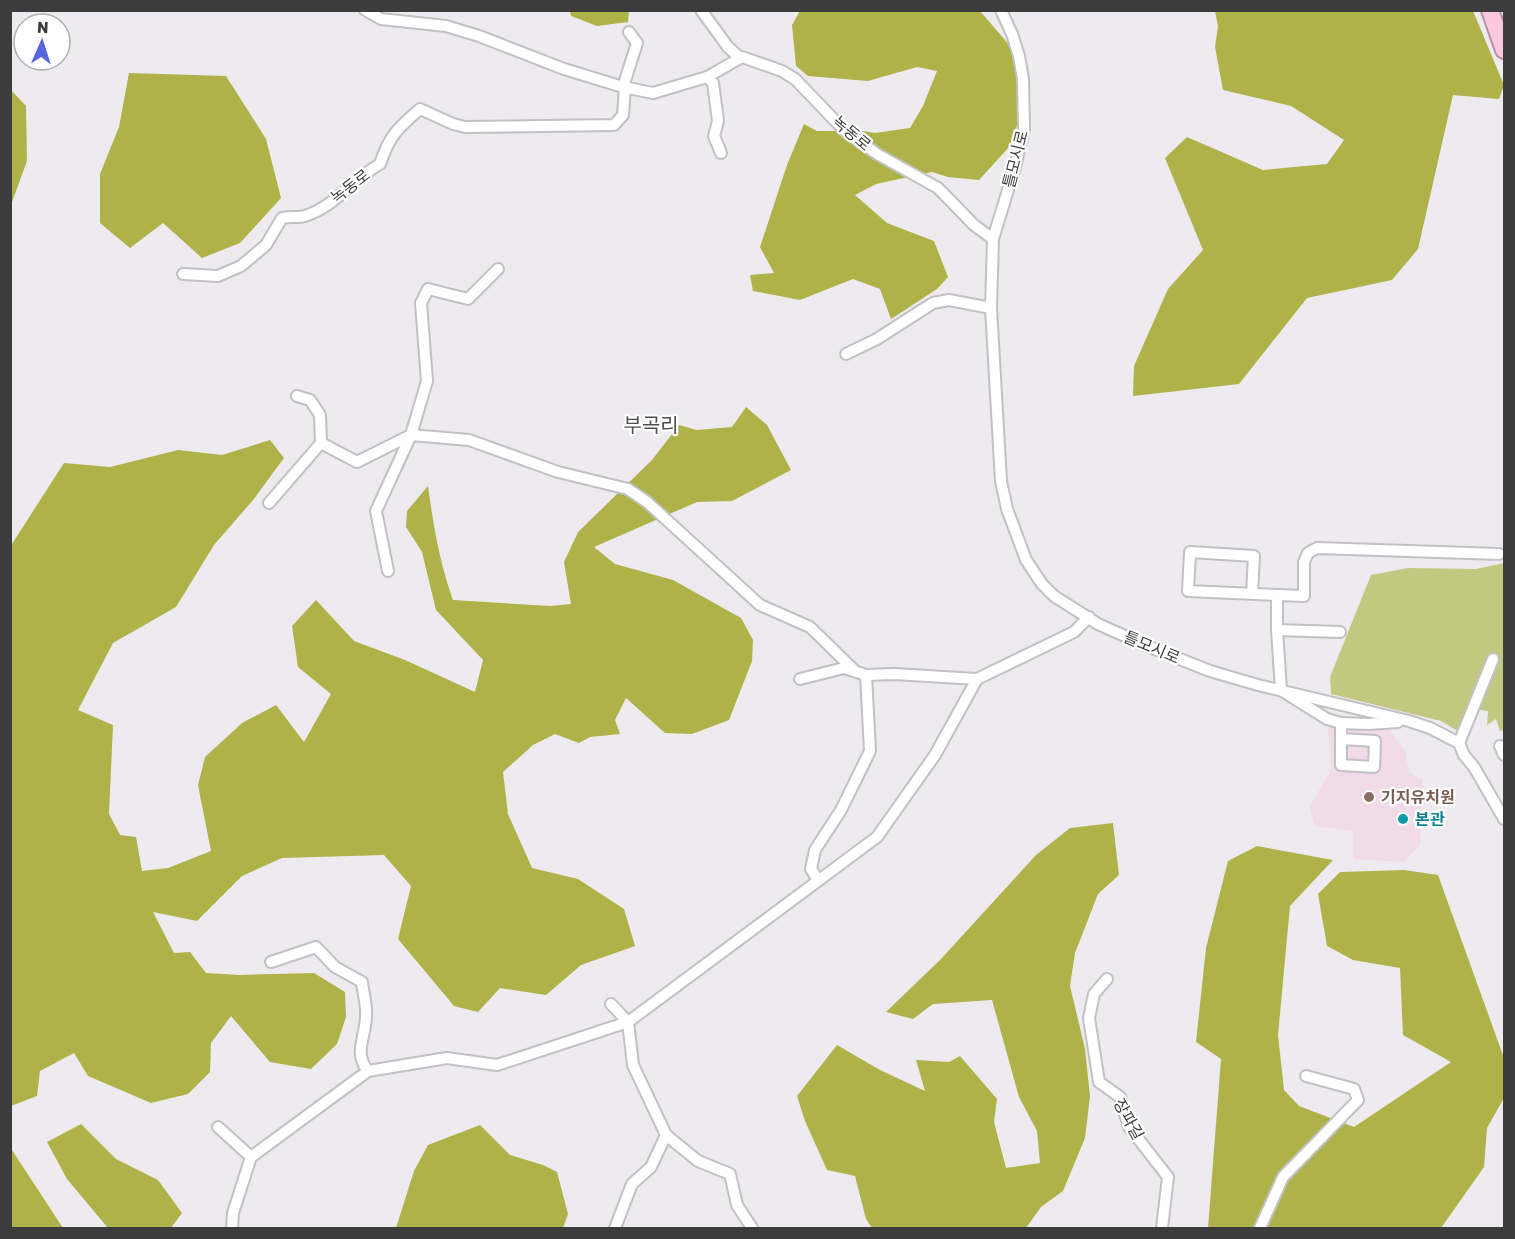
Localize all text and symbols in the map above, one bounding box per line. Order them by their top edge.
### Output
north arrow [12,12,72,72]
text: N [37,18,49,37]
street label: 녹동로 [829,112,875,155]
street label: 틀모시로 [999,128,1032,190]
street label: 녹동로 [327,165,374,207]
district label: 부곡리 [623,413,679,437]
street label: 틀모시로 [1121,627,1183,668]
place label: 기지유치원 [1381,788,1455,807]
marker: 기지유치원 [1362,790,1376,804]
place label: 본관 [1415,810,1445,829]
marker: 본관 [1396,812,1410,826]
street label: 장파길 [1110,1095,1148,1143]

